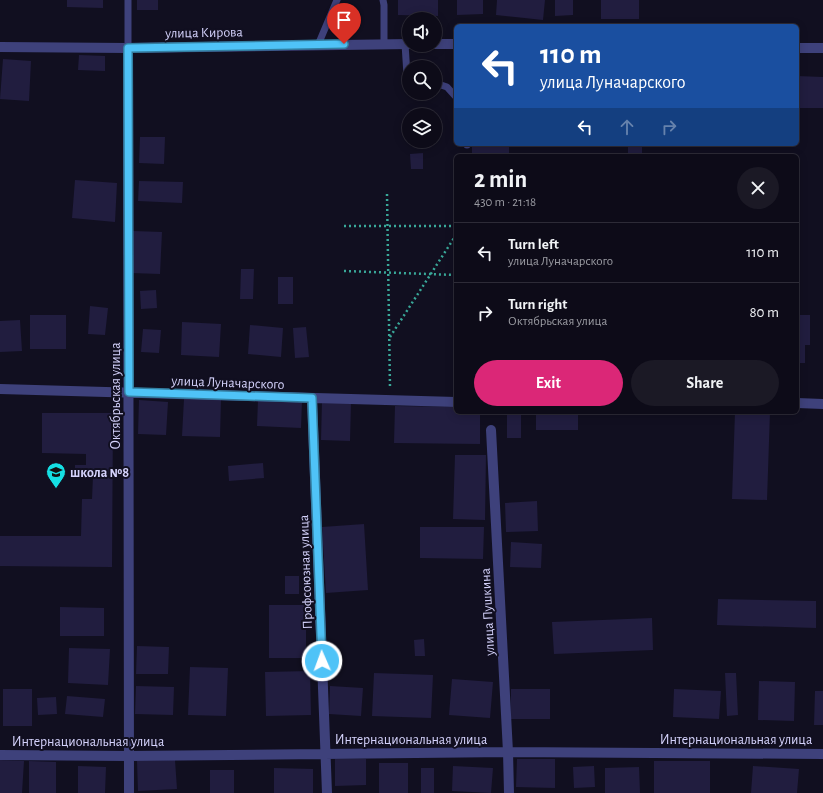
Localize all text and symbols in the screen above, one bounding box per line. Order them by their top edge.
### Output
pin [327,3,361,44]
icon: arrive [333,9,355,31]
map controls [402,12,442,148]
button: sound [402,12,442,52]
street label: улица Кирова [164,25,244,41]
icon: left [474,40,526,92]
text: 110 m [540,41,602,69]
button: search [402,60,442,100]
text: улица Луначарского [540,74,685,92]
button: layers [402,108,442,148]
icon: left [574,116,596,138]
icon: ahead [616,116,638,138]
icon: right [658,116,680,138]
button: close [737,167,779,209]
text: 2 min [474,168,527,192]
text: 430 m · 21:18 [474,196,536,209]
text: Turn left [508,237,559,252]
icon: left [474,242,496,264]
text: 110 m [746,245,779,260]
text: улица Луначарского [508,255,613,268]
text: Turn right [508,297,567,312]
icon: right [474,302,496,324]
text: 80 m [749,305,779,320]
text: Октябрьская улица [508,315,607,328]
street label: Октябрьская улица [109,342,123,450]
button: Exit [474,360,623,406]
button: Share [631,360,779,406]
street label: улица Луначарского [170,374,285,392]
school or university icon: школа №8 [45,461,67,489]
place label: школа №8 [70,466,129,480]
street label: Профсоюзная улица [297,514,315,630]
street label: улица Пушкина [479,567,497,657]
position arrow [301,640,343,682]
street label: Интернациональная улица [335,733,488,747]
street label: Интернациональная улица [660,733,813,747]
street label: Интернациональная улица [12,735,165,749]

